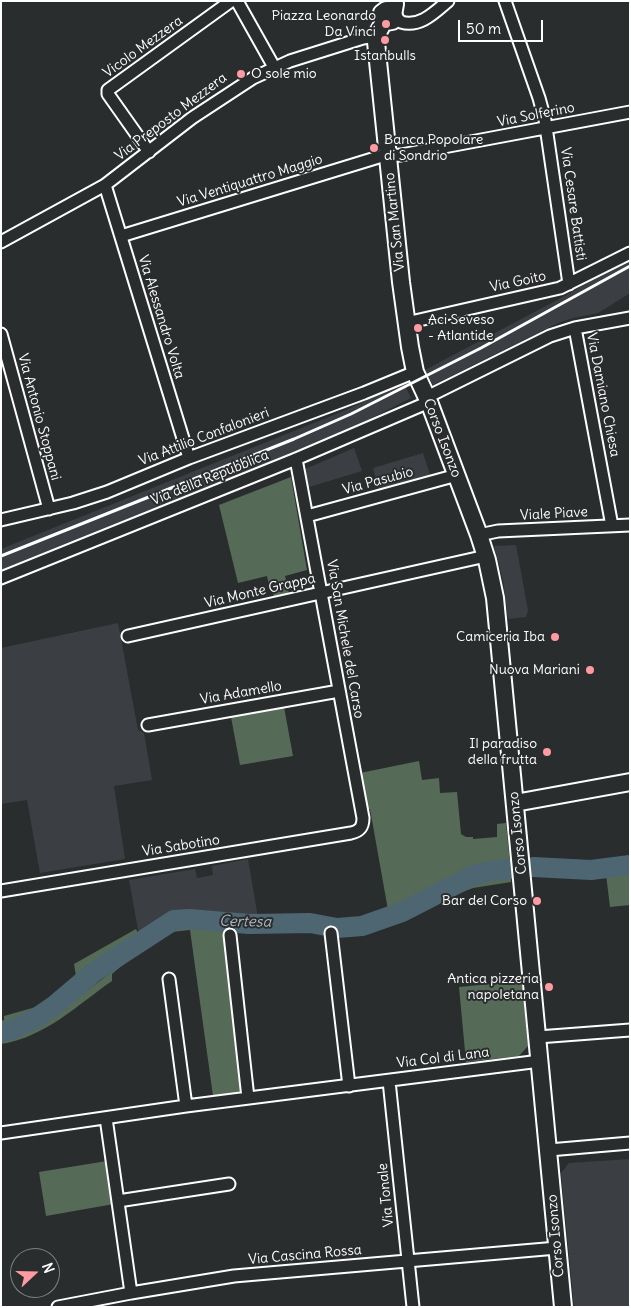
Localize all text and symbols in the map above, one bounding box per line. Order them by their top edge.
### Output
place label: Piazza Leonardo Da Vinci [271,8,376,40]
scale bar [461,10,546,42]
street label: Vicolo Mezzera [100,13,186,81]
marker: Piazza Leonardo Da Vinci [380,18,392,30]
text: 50 m [466,19,501,38]
marker: Istanbulls [379,34,391,46]
place label: Istanbulls [354,48,416,64]
place label: O sole mio [251,66,317,82]
marker: O sole mio [235,68,247,80]
street label: Via Preposto Mezzera [112,69,230,165]
street label: Via Solferino [496,99,576,131]
place label: Banca Popolare di Sondrio [384,132,483,164]
marker: Banca Popolare di Sondrio [368,142,380,154]
street label: Via Cesare Battisti [557,146,589,262]
street label: Via Ventiquattro Maggio [175,151,325,211]
street label: Via San Martino [381,172,409,272]
street label: Via Alessandro Volta [134,253,188,381]
street label: Via Goito [488,268,548,296]
place label: Aci Seveso - Atlantide [428,312,494,344]
marker: Aci Seveso - Atlantide [412,322,424,334]
street label: Via Damiano Chiesa [583,331,623,459]
street label: Via Antonio Stoppani [14,352,64,482]
street label: Corso Isonzo [419,396,465,480]
street label: Via Attilio Confalonieri [137,404,271,470]
street label: Via della Repubblica [149,447,271,509]
street label: Via Pasubio [341,463,415,499]
street label: Viale Piave [520,504,588,524]
street label: Via San Michele del Carso [323,558,367,720]
street label: Via Monte Grappa [203,570,317,612]
place label: Camiceria Iba [456,629,545,645]
marker: Camiceria Iba [549,631,561,643]
place label: Nuova Mariani [489,662,580,678]
marker: Nuova Mariani [584,664,596,676]
street label: Via Adamello [199,678,283,708]
place label: Il paradiso della frutta [468,736,537,769]
marker: Il paradiso della frutta [541,746,553,758]
street label: Corso Isonzo [505,791,531,875]
street label: Via Sabotino [141,832,221,860]
place label: Bar del Corso [442,893,527,909]
marker: Bar del Corso [531,895,543,907]
water label: Certesa [219,913,271,931]
place label: Antica pizzeria napoletana [447,971,539,1004]
marker: Antica pizzeria napoletana [543,981,555,993]
street label: Via Col di Lana [396,1044,490,1072]
street label: Via Tonale [374,1162,398,1228]
street label: Corso Isonzo [544,1194,568,1278]
street label: Via Cascina Rossa [248,1242,362,1268]
north arrow [10,1248,60,1298]
text: N [38,1260,58,1276]

